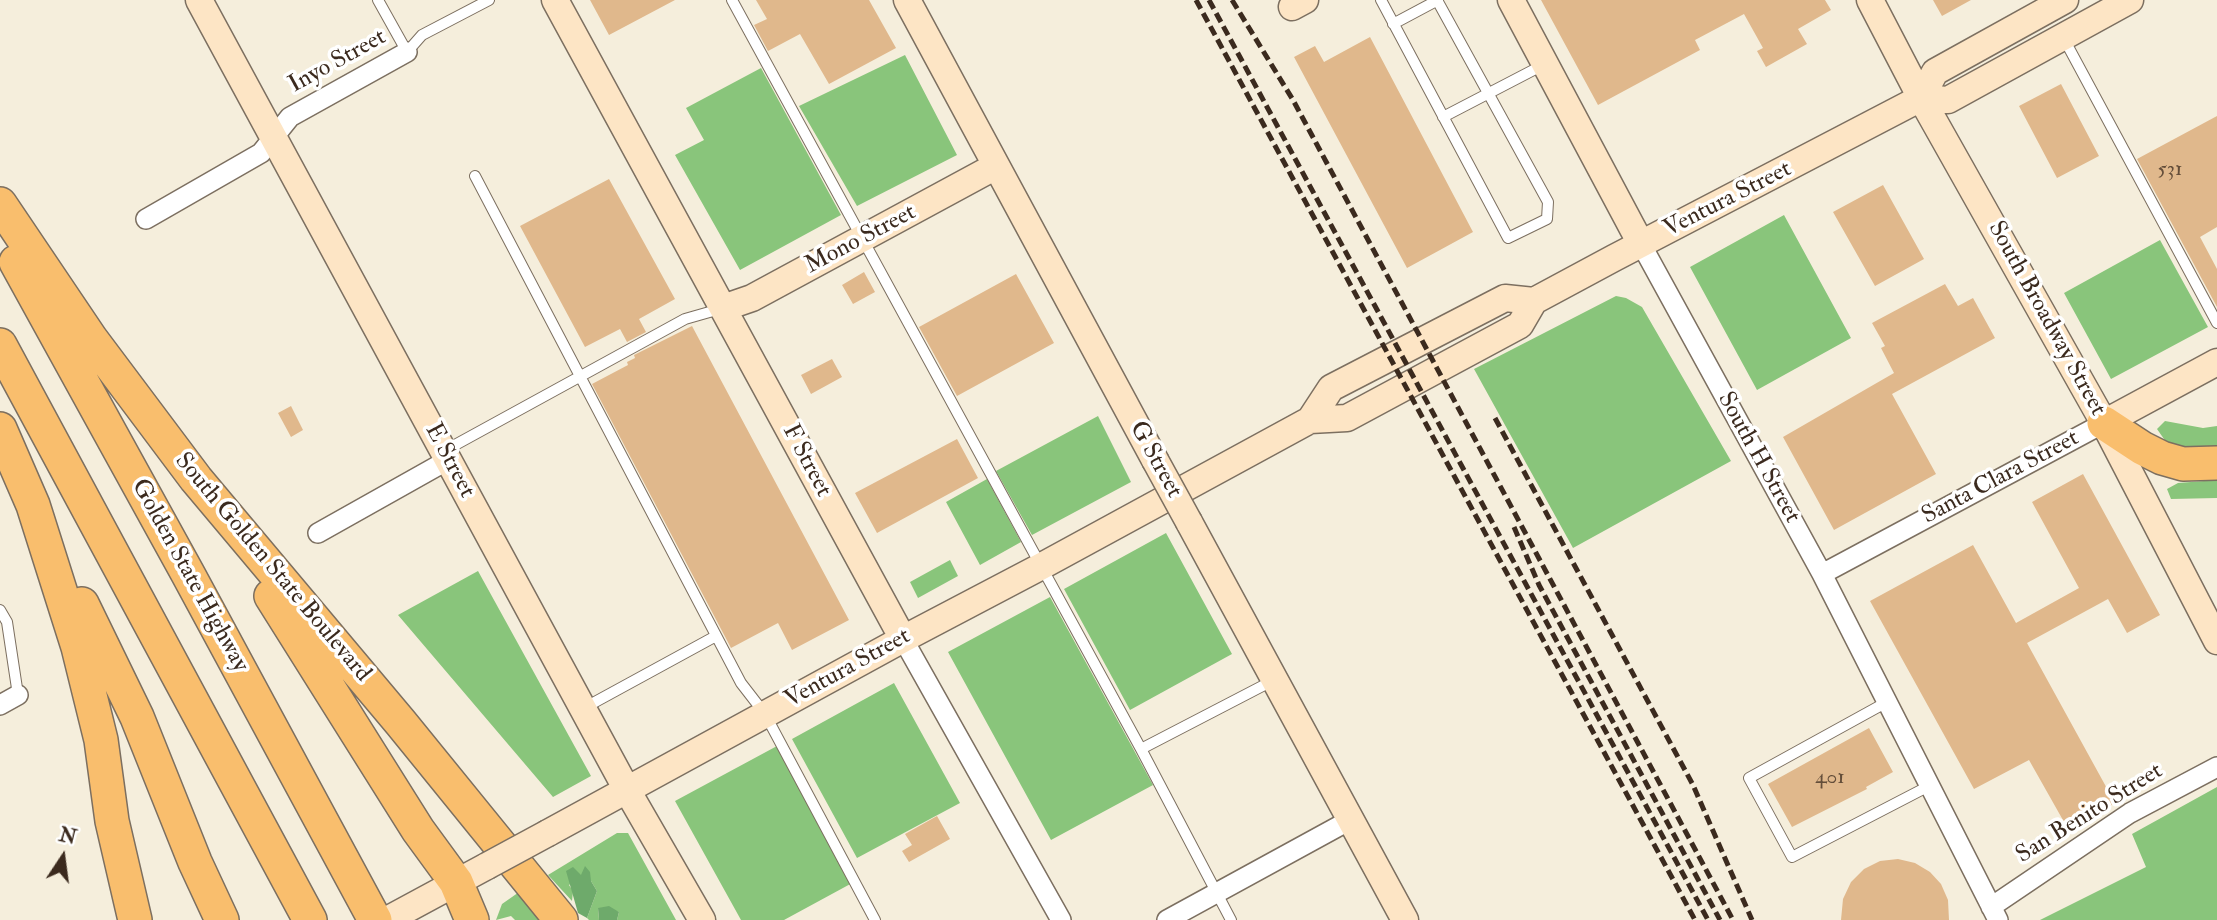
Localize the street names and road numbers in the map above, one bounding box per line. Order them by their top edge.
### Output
street label: Inyo Street [284,24,392,100]
street label: Ventura Street [1659,156,1797,244]
street label: Mono Street [801,199,921,281]
street label: South Broadway Street [1981,217,2111,421]
street label: South H Street [1710,388,1806,528]
street label: G Street [1122,417,1188,503]
street label: E Street [417,419,481,503]
street label: F Street [775,420,837,502]
street label: Santa Clara Street [1918,425,2084,531]
street label: South Golden State Boulevard [168,448,376,688]
street label: Golden State Highway [124,475,254,677]
street label: Ventura Street [780,623,916,715]
street label: San Benito Street [2011,757,2169,871]

